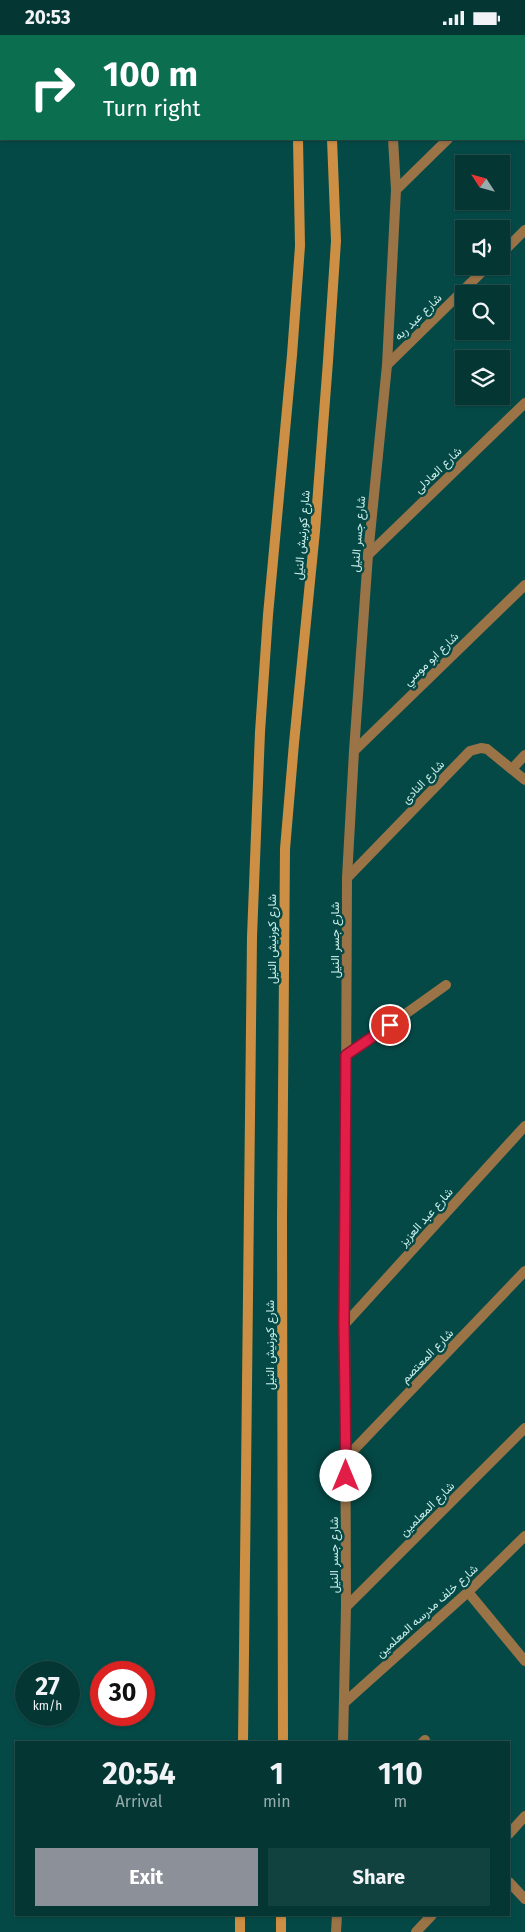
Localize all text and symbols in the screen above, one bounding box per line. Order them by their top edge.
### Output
text: 20:53 [25,6,71,29]
text: 100 m [103,53,198,95]
icon: right [20,55,85,120]
text: Turn right [103,95,200,122]
north arrow [455,155,510,210]
map controls [455,155,510,405]
button: sound [455,220,510,275]
button: search [455,285,510,340]
street label: شارع عبد ربه [391,291,446,345]
button: layers [455,350,510,405]
street label: شارع العادلى [411,444,466,498]
street label: شارع كورنيش النيل [291,489,315,581]
street label: شارع جسر النيل [348,495,370,573]
street label: شارع ابو موسي [401,629,464,691]
street label: شارع النادى [399,757,449,808]
street label: شارع كورنيش النيل [265,894,281,984]
street label: شارع جسر النيل [328,902,344,978]
pin [369,1004,411,1046]
icon: arrive [376,1011,404,1039]
street label: شارع عبد العزيز [395,1185,457,1251]
street label: شارع كورنيش النيل [263,1300,279,1390]
street label: شارع المعتصم [398,1326,458,1387]
position arrow [319,1449,371,1501]
street label: شارع المعلمين [397,1479,459,1541]
street label: شارع جسر النيل [327,1517,343,1593]
street label: شارع خلف مدرسه المعلمين [373,1561,482,1662]
speed limit sign: 30 [90,1661,155,1726]
text: 27 [35,1672,60,1702]
text: km/h [33,1699,62,1713]
text: 20:54 [102,1756,176,1792]
text: 1 [270,1756,284,1792]
text: 110 [378,1756,423,1792]
text: Arrival [116,1792,162,1811]
text: min [263,1792,291,1811]
text: m [393,1792,407,1811]
button: Exit [35,1848,258,1906]
button: Share [268,1848,490,1906]

